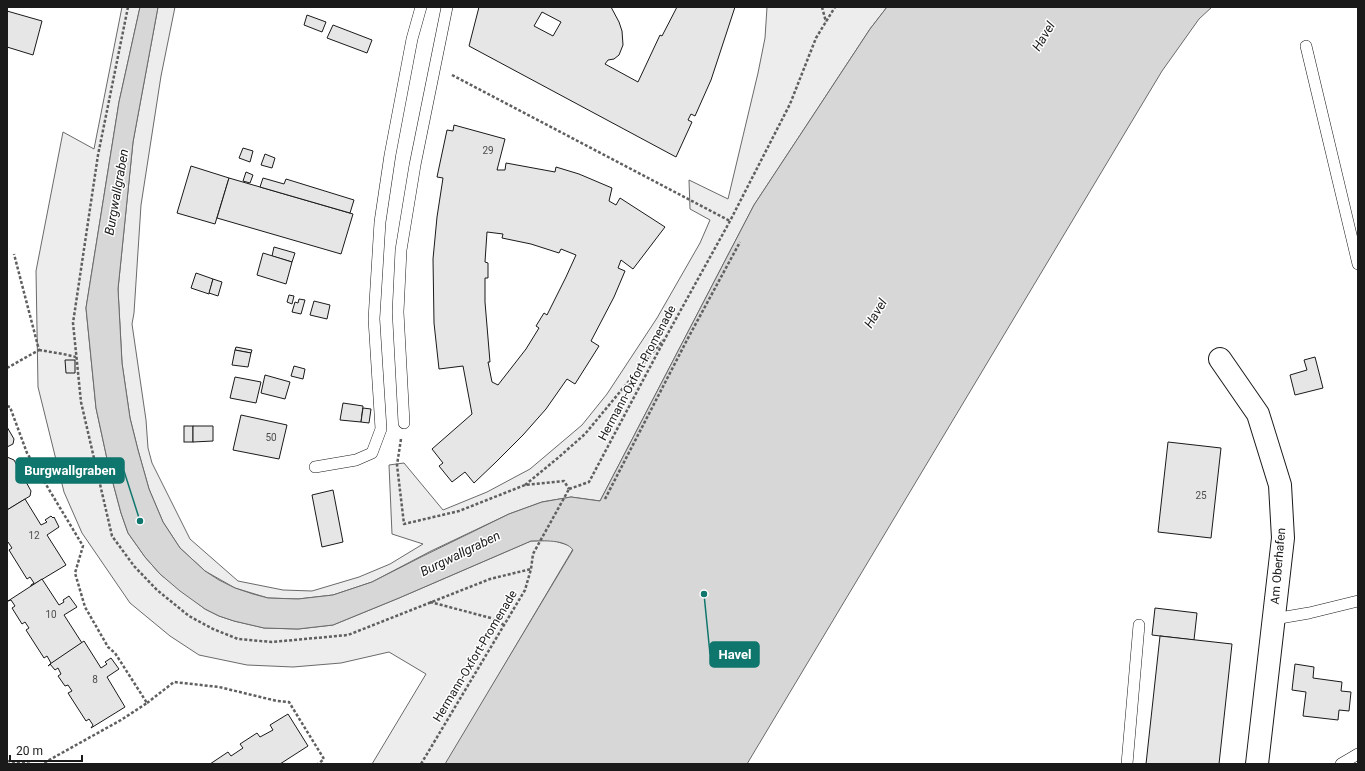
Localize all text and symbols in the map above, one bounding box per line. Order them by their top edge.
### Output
water label: Havel [1029,18,1058,54]
house number: 29 [482,145,494,156]
water label: Burgwallgraben [102,148,131,236]
water label: Havel [861,295,890,331]
street label: Hermann-Oxfort-Promenade [595,303,679,443]
house number: 50 [265,432,277,443]
callout: Burgwallgraben [16,458,124,483]
text: Burgwallgraben [24,463,116,478]
house number: 25 [1195,490,1207,501]
street label: Am Oberhafen [1268,527,1288,605]
water label: Burgwallgraben [418,528,503,579]
house number: 12 [28,530,40,541]
street label: Hermann-Oxfort-Promenade [430,588,520,724]
house number: 10 [45,609,57,620]
callout: Havel [710,642,759,667]
text: Havel [718,647,752,662]
house number: 8 [92,674,98,685]
scale bar [10,737,82,763]
text: 20 m [16,744,43,758]

